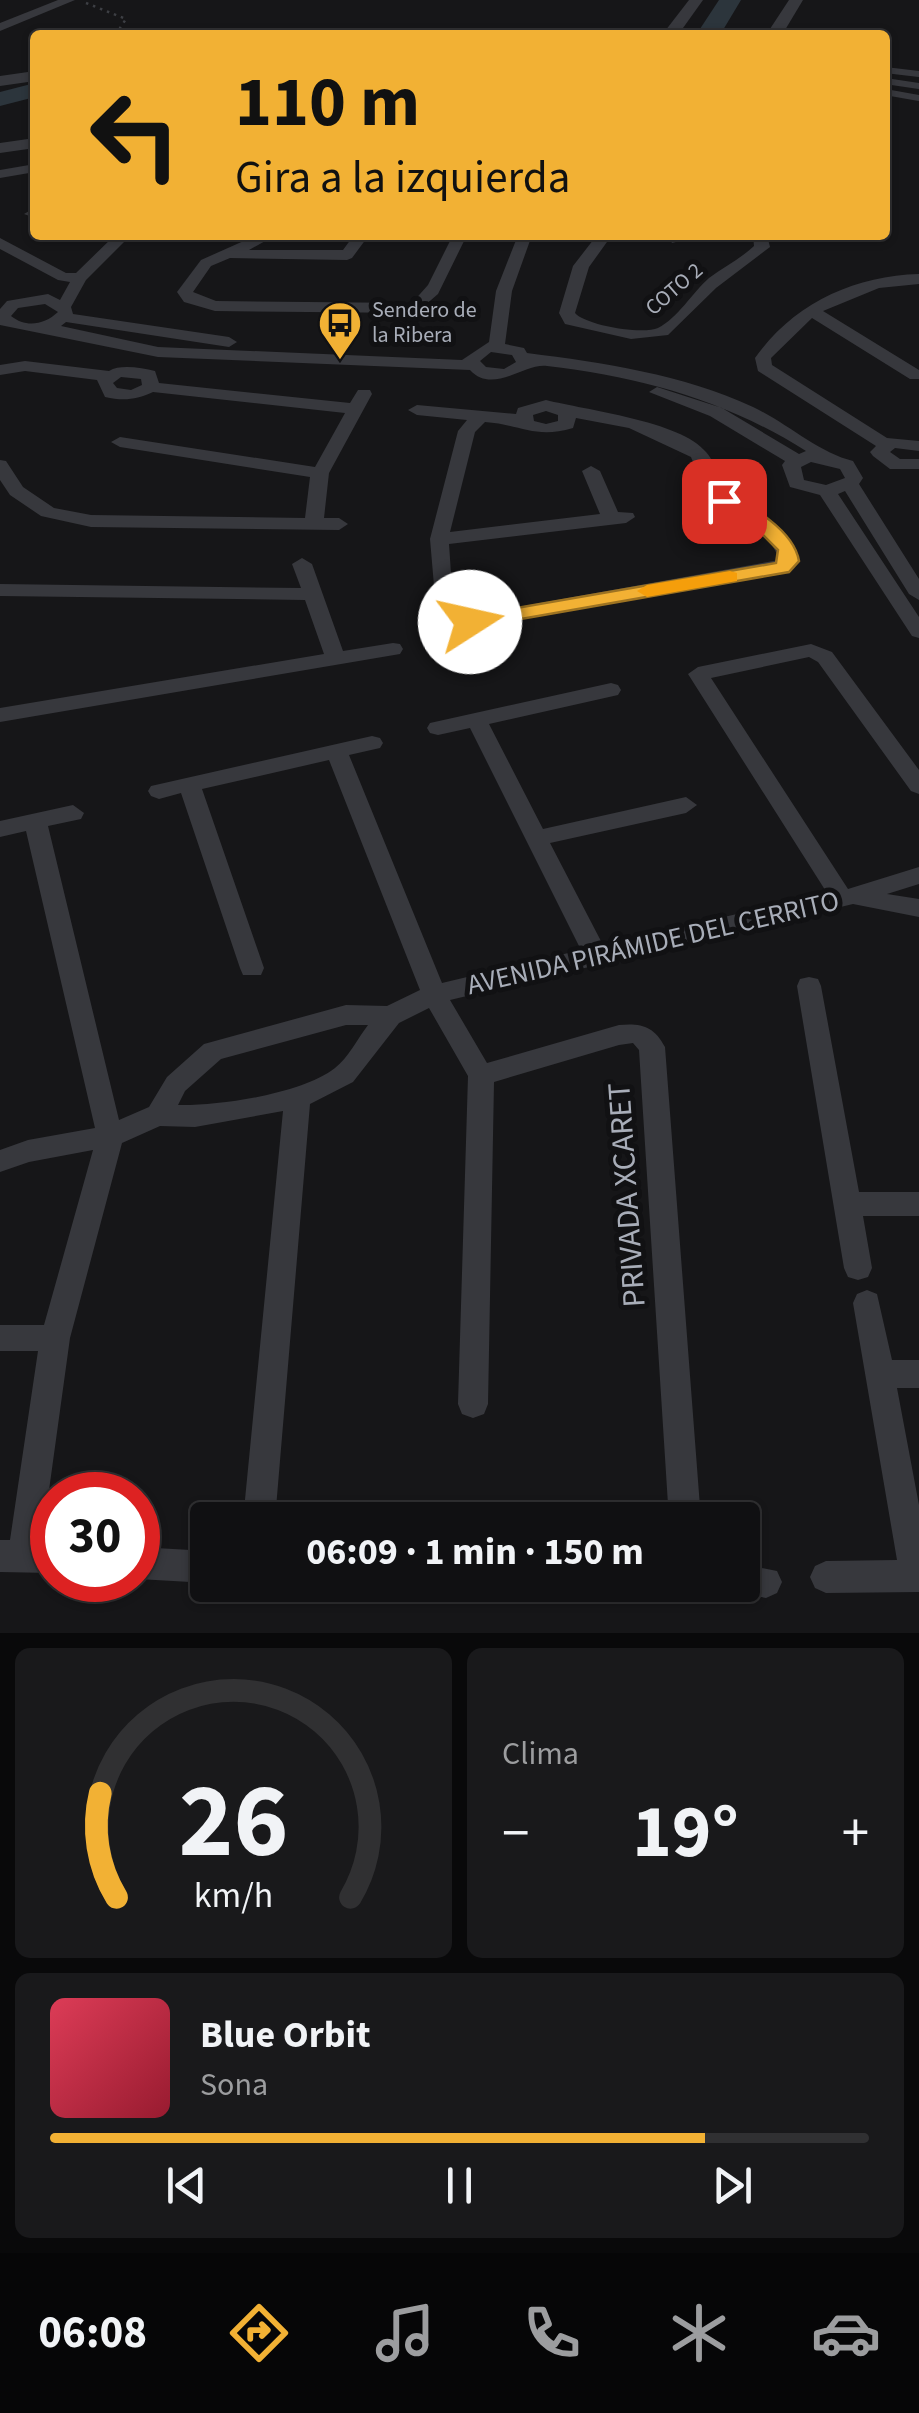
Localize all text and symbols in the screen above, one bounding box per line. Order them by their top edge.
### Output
text: 110 m [235,53,420,153]
icon: left [70,70,200,200]
text: Gira a la izquierda [235,146,570,210]
street label: COTO 2 [638,255,710,323]
place label: Sendero de la Ribera [372,294,477,351]
bus stop icon: Sendero de la Ribera [317,300,363,361]
pin [682,459,767,544]
icon: arrive [697,474,752,529]
position arrow [418,570,522,674]
street label: AVENIDA PIRÁMIDE DEL CERRITO [463,881,843,1005]
street label: PRIVADA XCARET [596,1081,658,1309]
speed limit sign: 30 [30,1472,160,1602]
text: 06:09 · 1 min · 150 m [306,1525,644,1579]
text: Clima [502,1731,579,1777]
text: 26 [179,1749,288,1897]
text: 19° [632,1779,739,1886]
text: − [502,1795,529,1873]
text: + [842,1795,869,1873]
text: km/h [194,1870,273,1921]
text: Blue Orbit [200,2008,371,2062]
text: Sona [200,2062,268,2108]
icon: previous [159,2158,214,2213]
icon: pause [432,2158,487,2213]
icon: next [705,2158,760,2213]
icon: directions [224,2298,294,2368]
icon: music [370,2298,440,2368]
icon: phone [517,2298,587,2368]
icon: climate [664,2298,734,2368]
icon: car [811,2298,881,2368]
text: 06:08 [38,2301,147,2365]

